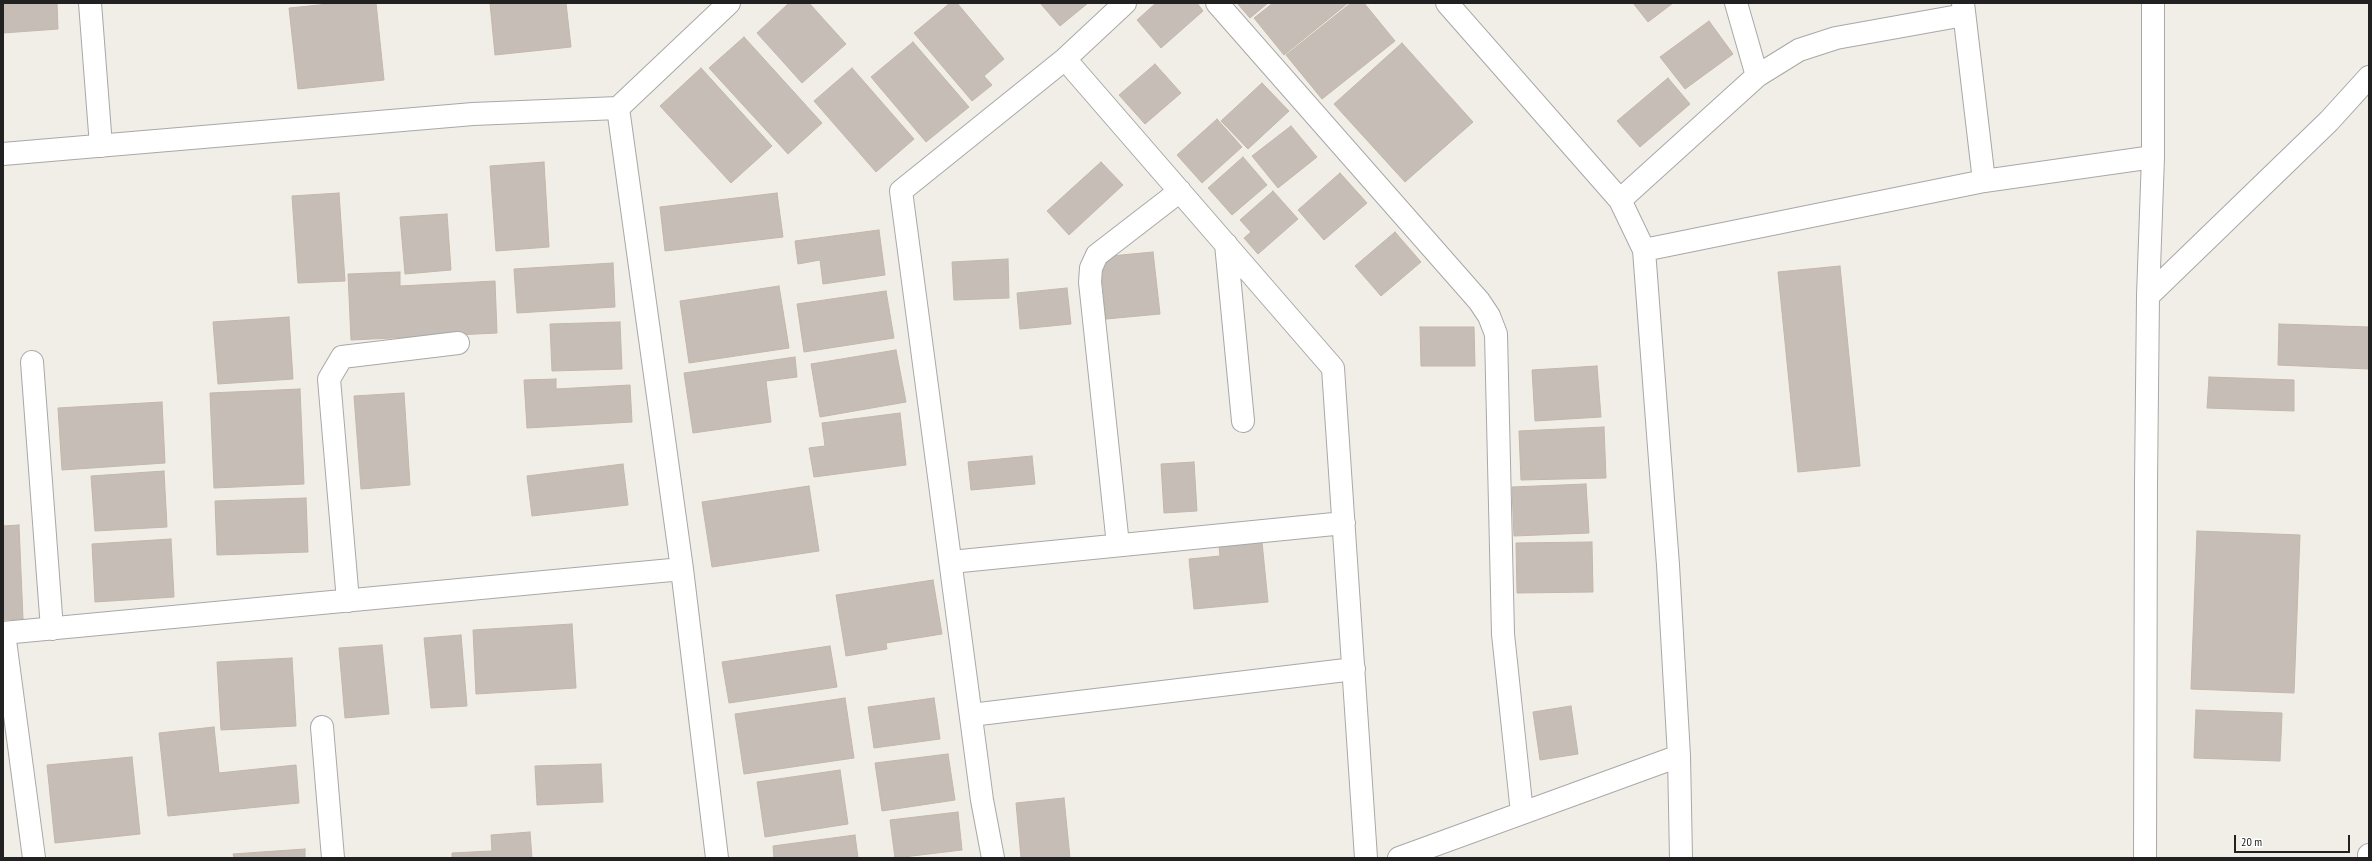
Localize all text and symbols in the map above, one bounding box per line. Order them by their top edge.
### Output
scale bar [2236,827,2352,853]
text: 20 m [2241,834,2262,849]

